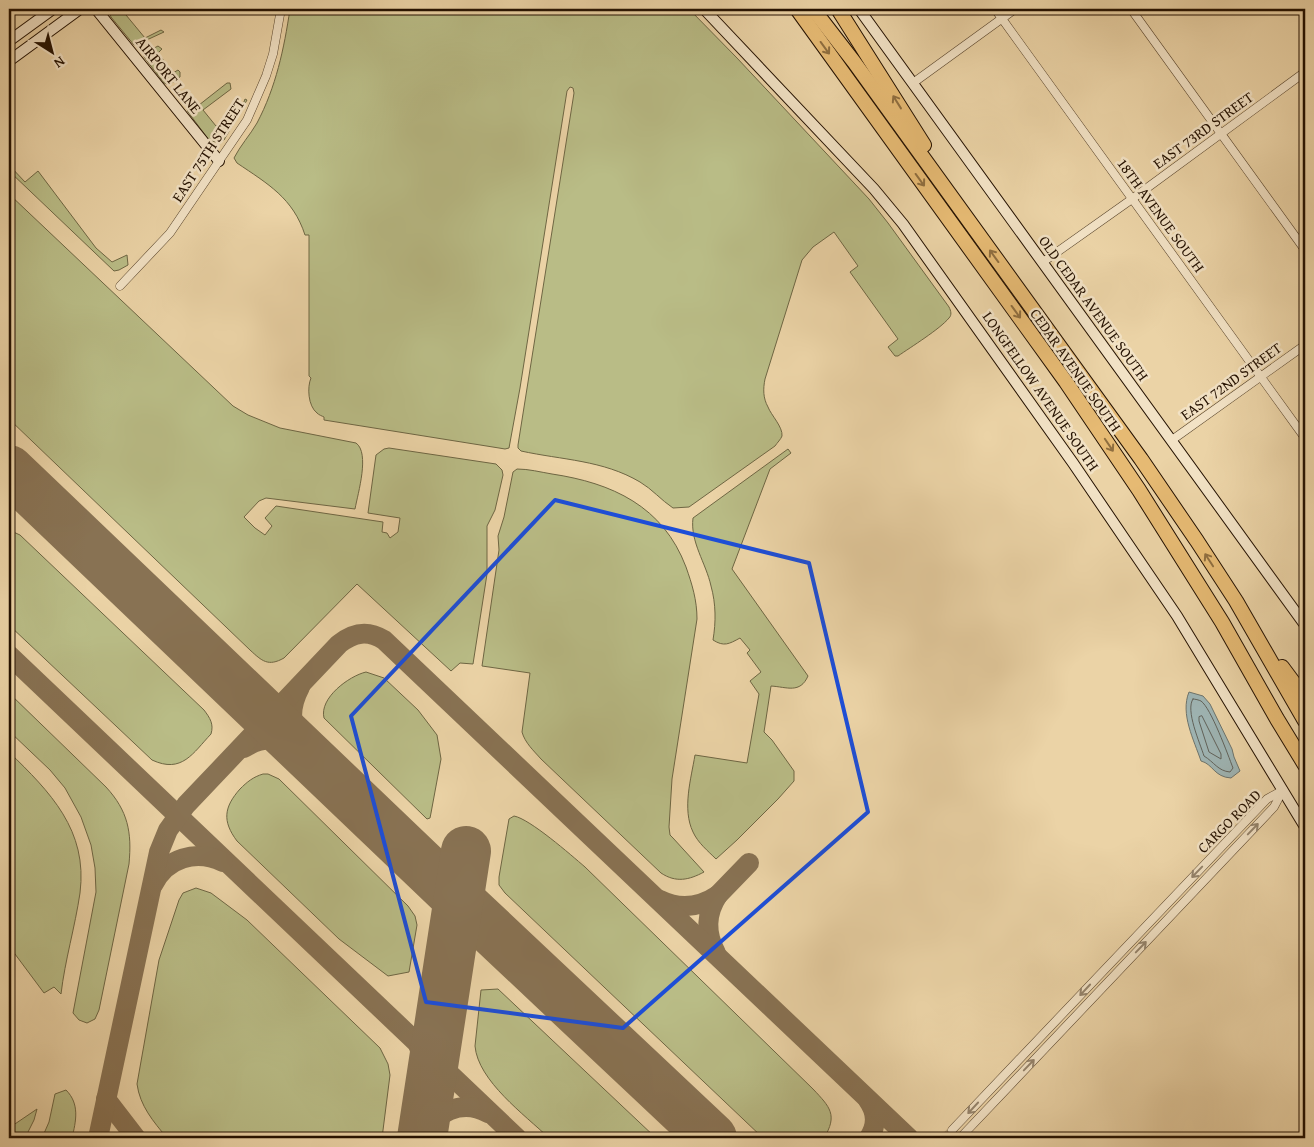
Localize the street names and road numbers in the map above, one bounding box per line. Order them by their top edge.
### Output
street label: AIRPORT LANE [131,32,207,118]
street label: EAST 73RD STREET [1149,86,1258,174]
street label: EAST 75TH STREET [167,94,250,206]
street label: 18TH AVENUE SOUTH [1112,154,1210,277]
street label: OLD CEDAR AVENUE SOUTH [1035,232,1153,384]
street label: CEDAR AVENUE SOUTH [1027,305,1125,435]
street label: LONGFELLOW AVENUE SOUTH [978,307,1104,475]
street label: EAST 72ND STREET [1176,337,1286,425]
street label: CARGO ROAD [1193,785,1265,857]

